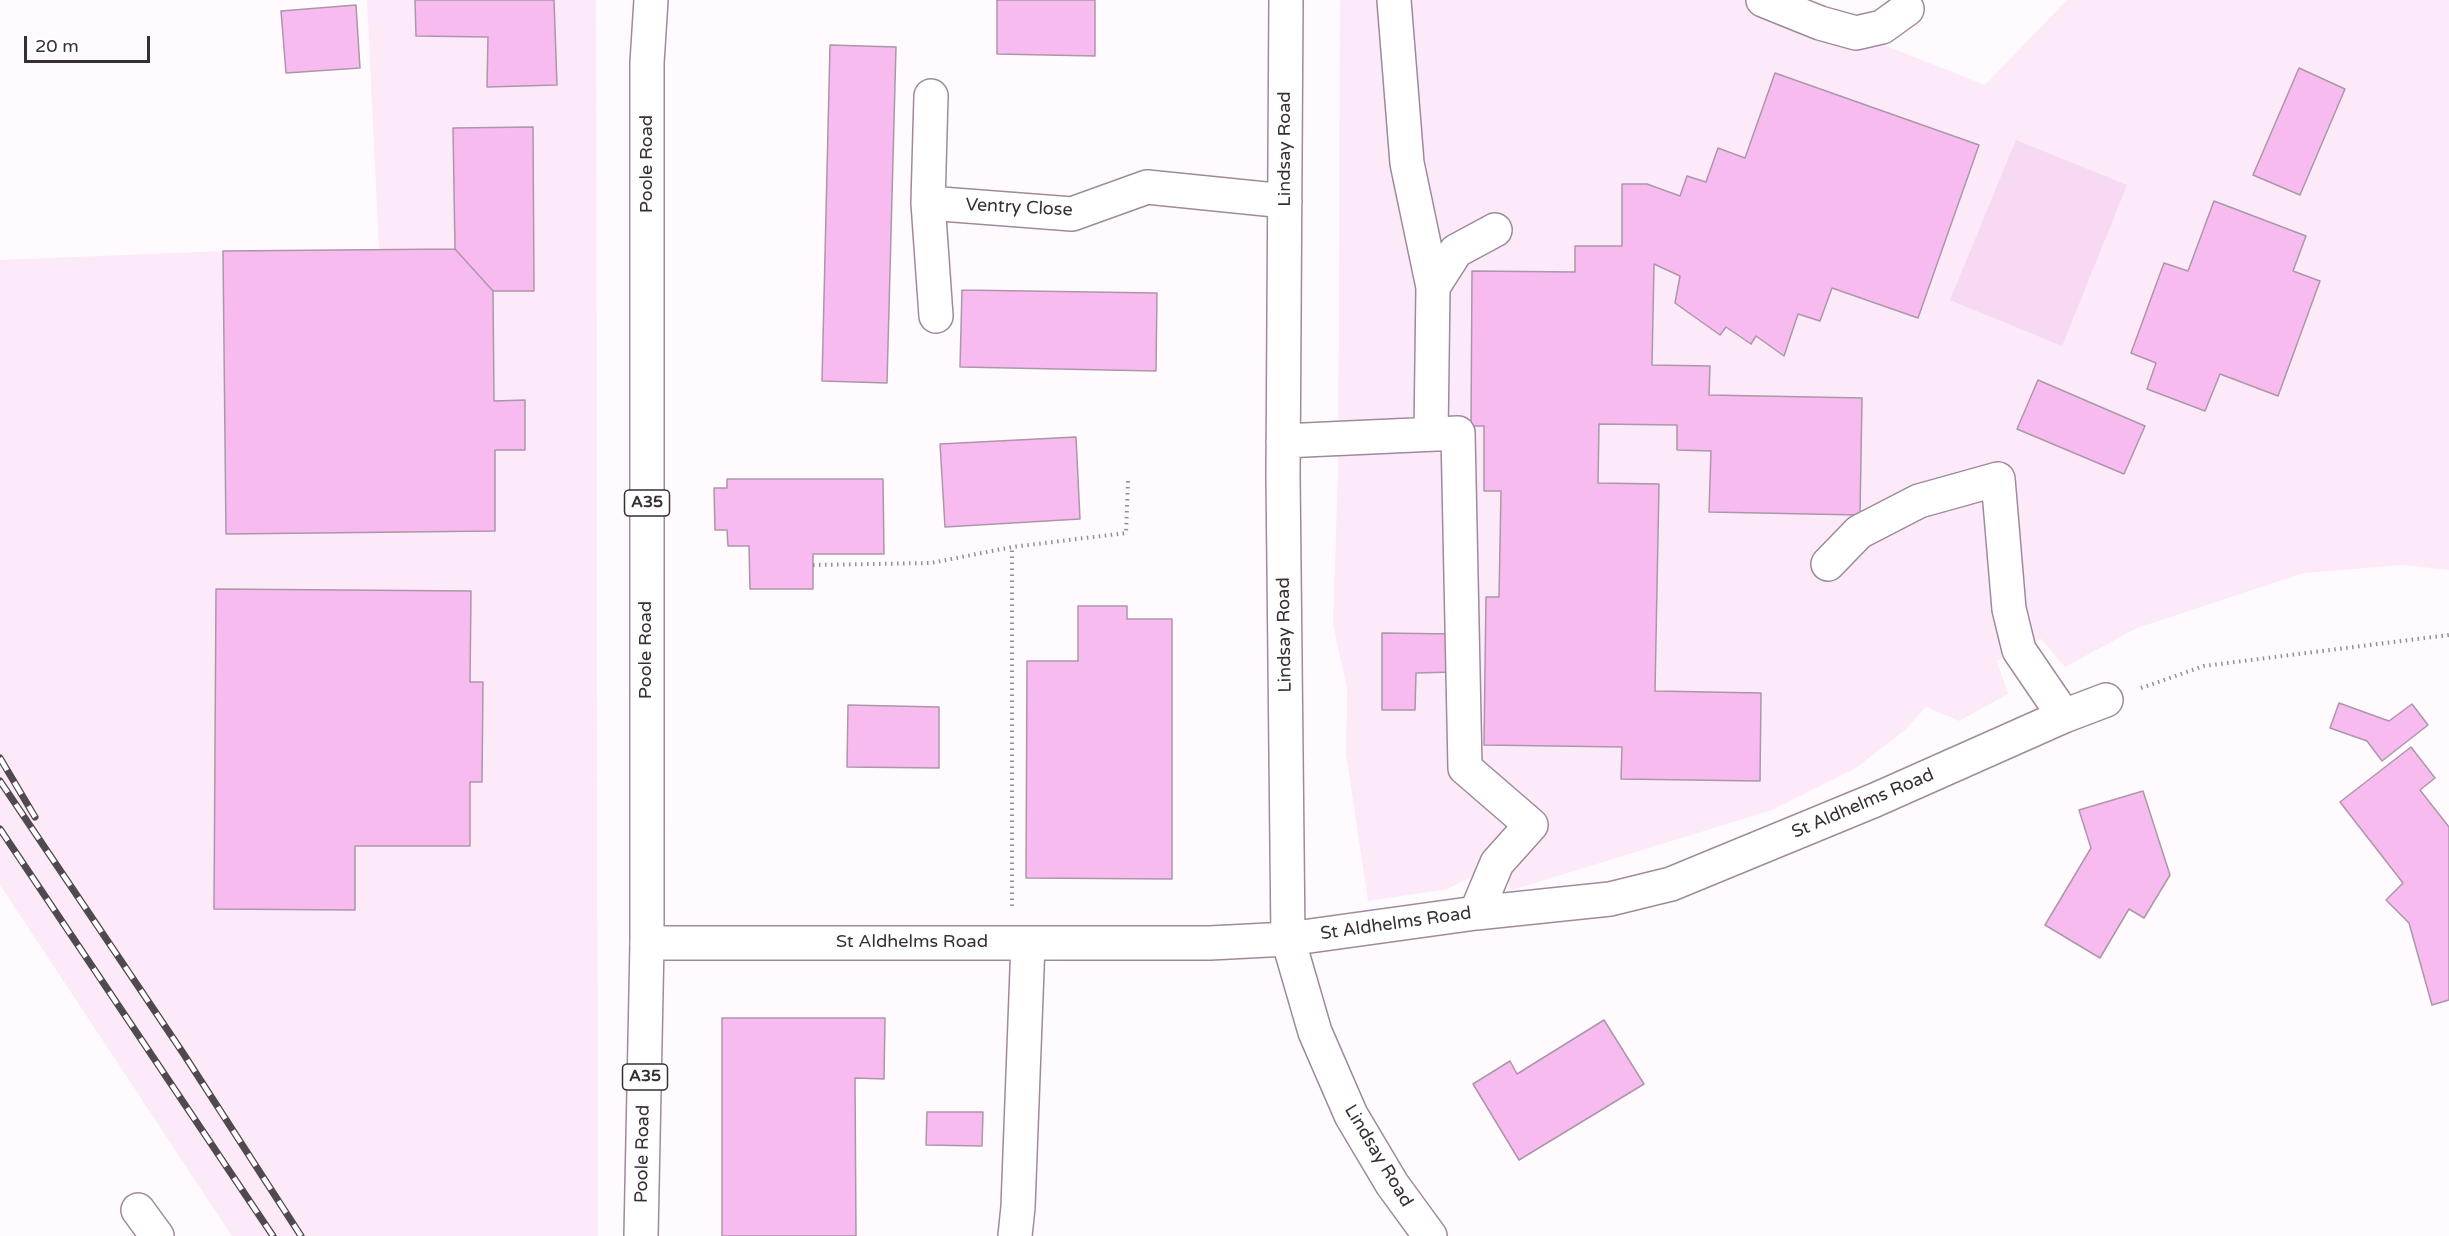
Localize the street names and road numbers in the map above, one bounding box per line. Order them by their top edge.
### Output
street label: Lindsay Road [1274,91,1296,207]
street label: Poole Road [636,115,658,213]
street label: Ventry Close [965,194,1073,222]
road number: A35 [624,490,670,516]
street label: Lindsay Road [1273,577,1297,693]
street label: Poole Road [635,601,657,699]
street label: St Aldhelms Road [1789,764,1937,844]
street label: St Aldhelms Road [1319,903,1473,945]
street label: St Aldhelms Road [836,931,988,953]
road number: A35 [622,1064,668,1090]
street label: Lindsay Road [1339,1101,1417,1211]
street label: Poole Road [631,1105,655,1203]

